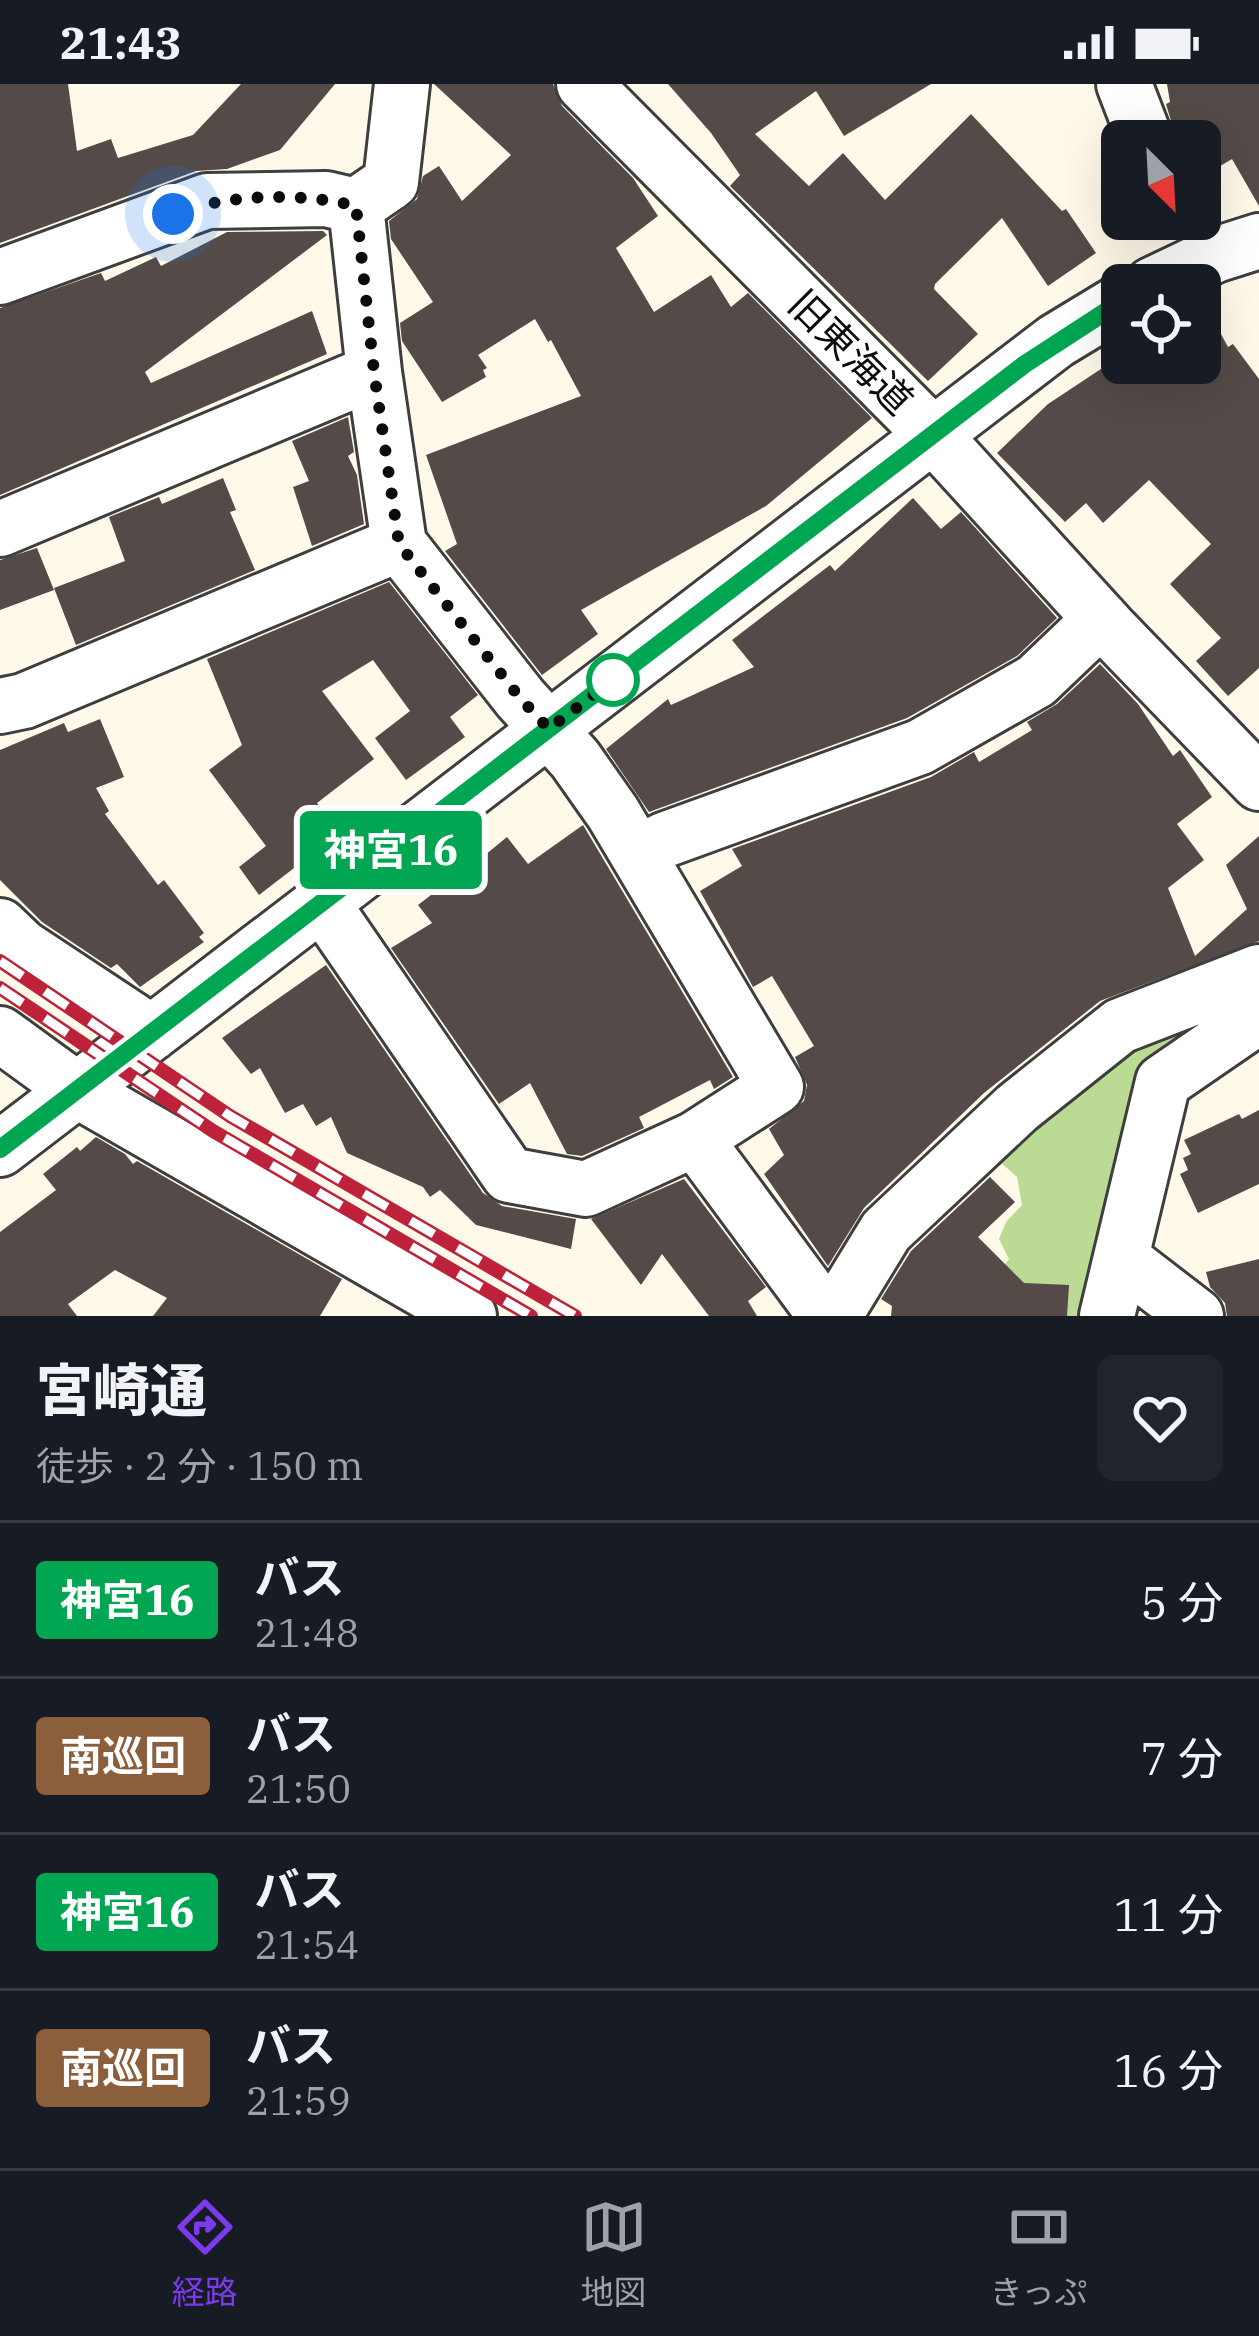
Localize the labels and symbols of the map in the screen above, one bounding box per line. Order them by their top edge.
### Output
north arrow [1101,120,1221,240]
your location [143,184,203,244]
street label: 旧東海道 [778,278,925,425]
unlabelled marker [588,655,638,705]
line badge: 神宮16 [307,811,475,889]

